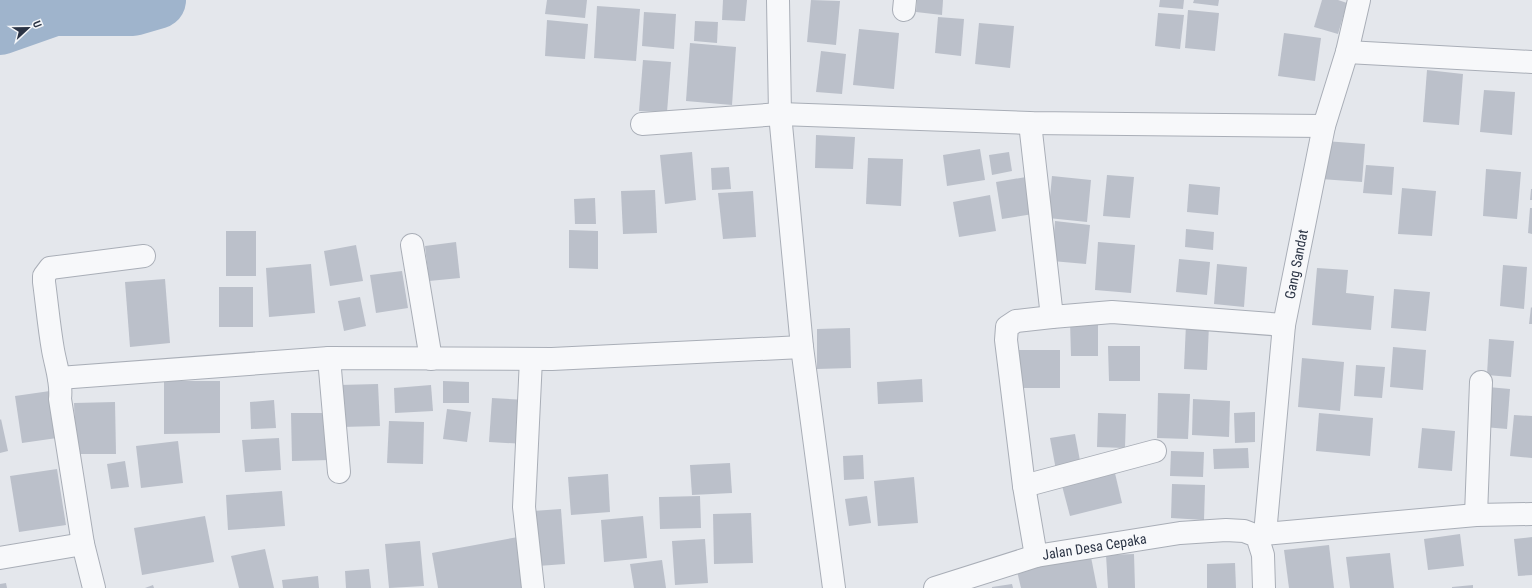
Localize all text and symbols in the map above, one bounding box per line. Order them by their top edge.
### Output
north arrow [8,8,48,48]
text: U [30,19,44,30]
street label: Gang Sandat [1281,228,1311,300]
street label: Jalan Desa Cepaka [1041,530,1148,563]

